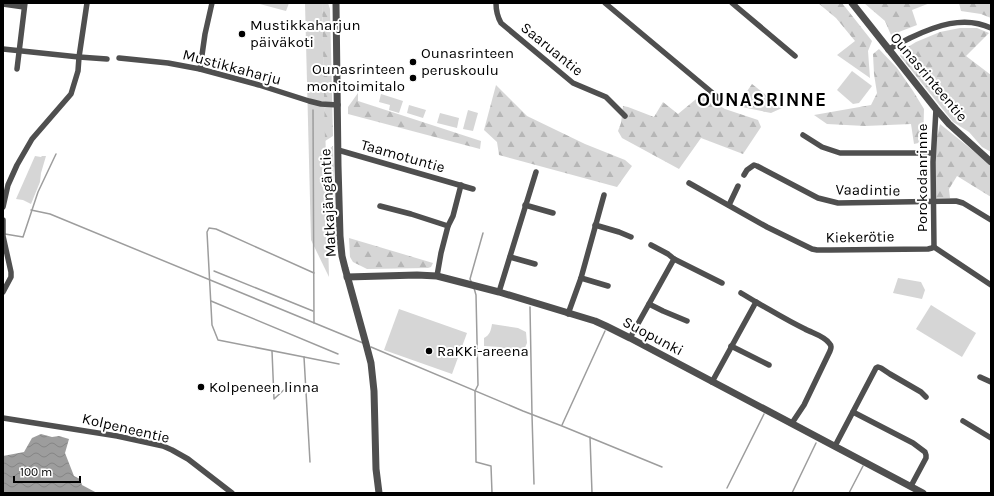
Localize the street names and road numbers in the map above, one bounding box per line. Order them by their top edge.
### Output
street label: Saaruantie [517,18,587,80]
street label: Ounasrinteentie [886,29,972,125]
street label: Mustikkaharju [181,45,283,89]
street label: Porokodanrinne [913,124,931,232]
street label: Taamotuntie [359,135,447,177]
street label: Matkajängäntie [316,148,340,258]
street label: Vaadintie [835,180,901,200]
street label: Kiekerötie [825,227,895,247]
street label: Suopunki [620,313,686,359]
street label: Kolpeneentie [80,409,172,447]

